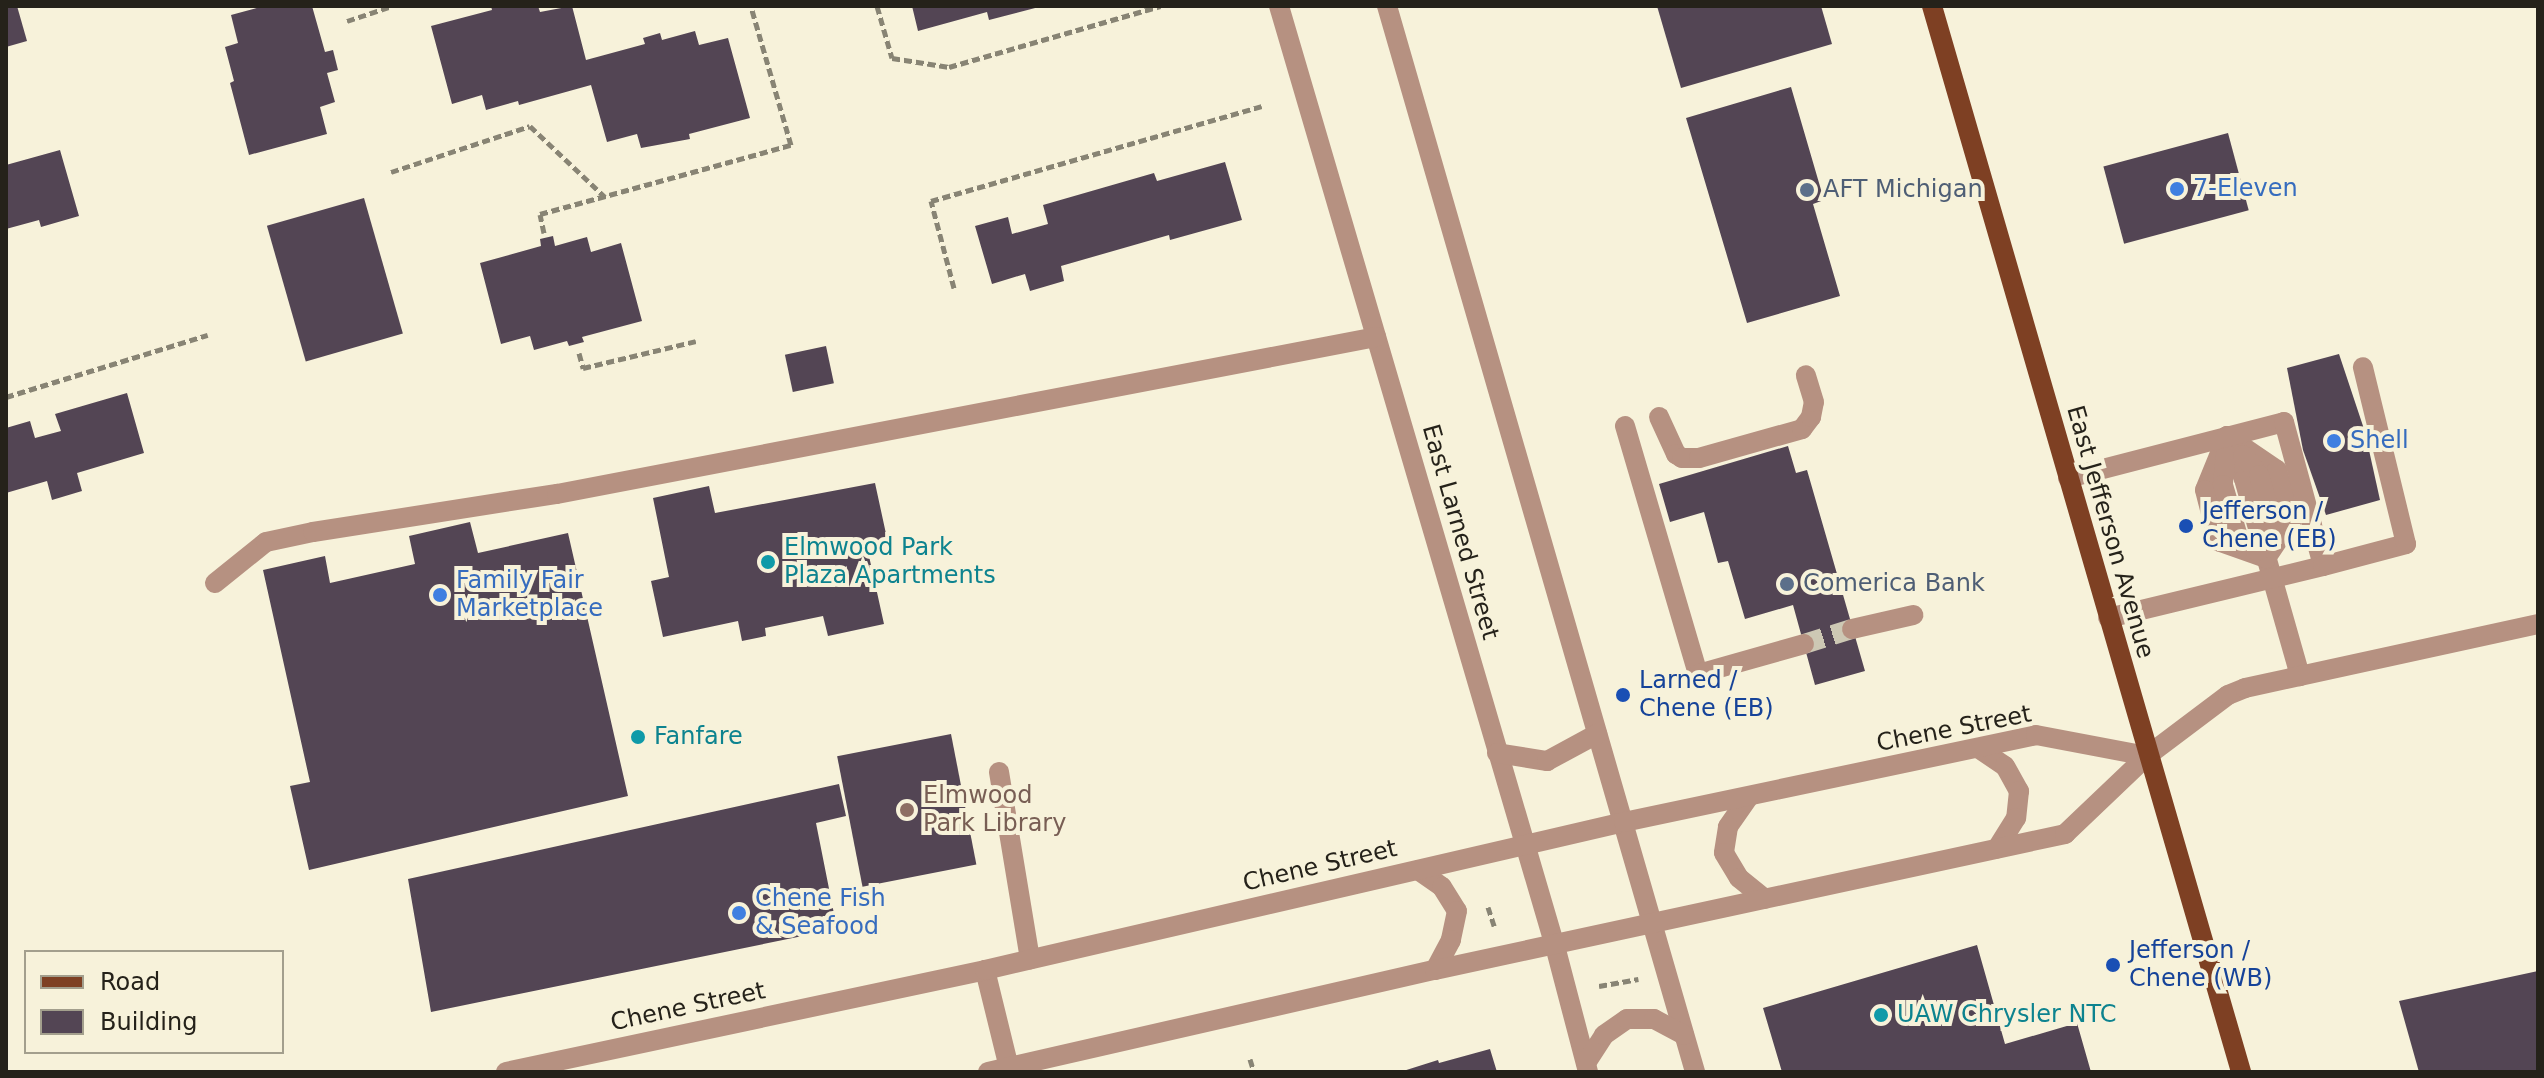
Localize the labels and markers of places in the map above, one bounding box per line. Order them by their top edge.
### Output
place label: 7-Eleven [2193,175,2298,203]
place label: AFT Michigan [1823,176,1983,204]
marker: 7-Eleven [2168,180,2186,198]
marker: AFT Michigan [1798,181,1816,199]
place label: Shell [2350,427,2409,455]
marker: Shell [2325,432,2343,450]
place label: Jefferson / Chene (EB) [2202,498,2337,554]
marker: Jefferson / Chene (EB) [2177,517,2195,535]
place label: Elmwood Park Plaza Apartments [784,534,996,590]
marker: Elmwood Park Plaza Apartments [759,553,777,571]
place label: Family Fair Marketplace [456,567,603,623]
place label: Comerica Bank [1803,570,1985,598]
marker: Comerica Bank [1778,575,1796,593]
marker: Family Fair Marketplace [431,586,449,604]
place label: Larned / Chene (EB) [1639,667,1774,723]
marker: Larned / Chene (EB) [1614,686,1632,704]
place label: Fanfare [654,723,743,751]
marker: Fanfare [629,728,647,746]
place label: Elmwood Park Library [923,782,1066,838]
marker: Elmwood Park Library [898,801,916,819]
place label: Chene Fish & Seafood [755,885,886,941]
marker: Chene Fish & Seafood [730,904,748,922]
place label: Jefferson / Chene (WB) [2129,937,2272,993]
marker: Jefferson / Chene (WB) [2104,956,2122,974]
place label: UAW Chrysler NTC [1897,1001,2116,1029]
marker: UAW Chrysler NTC [1872,1006,1890,1024]

